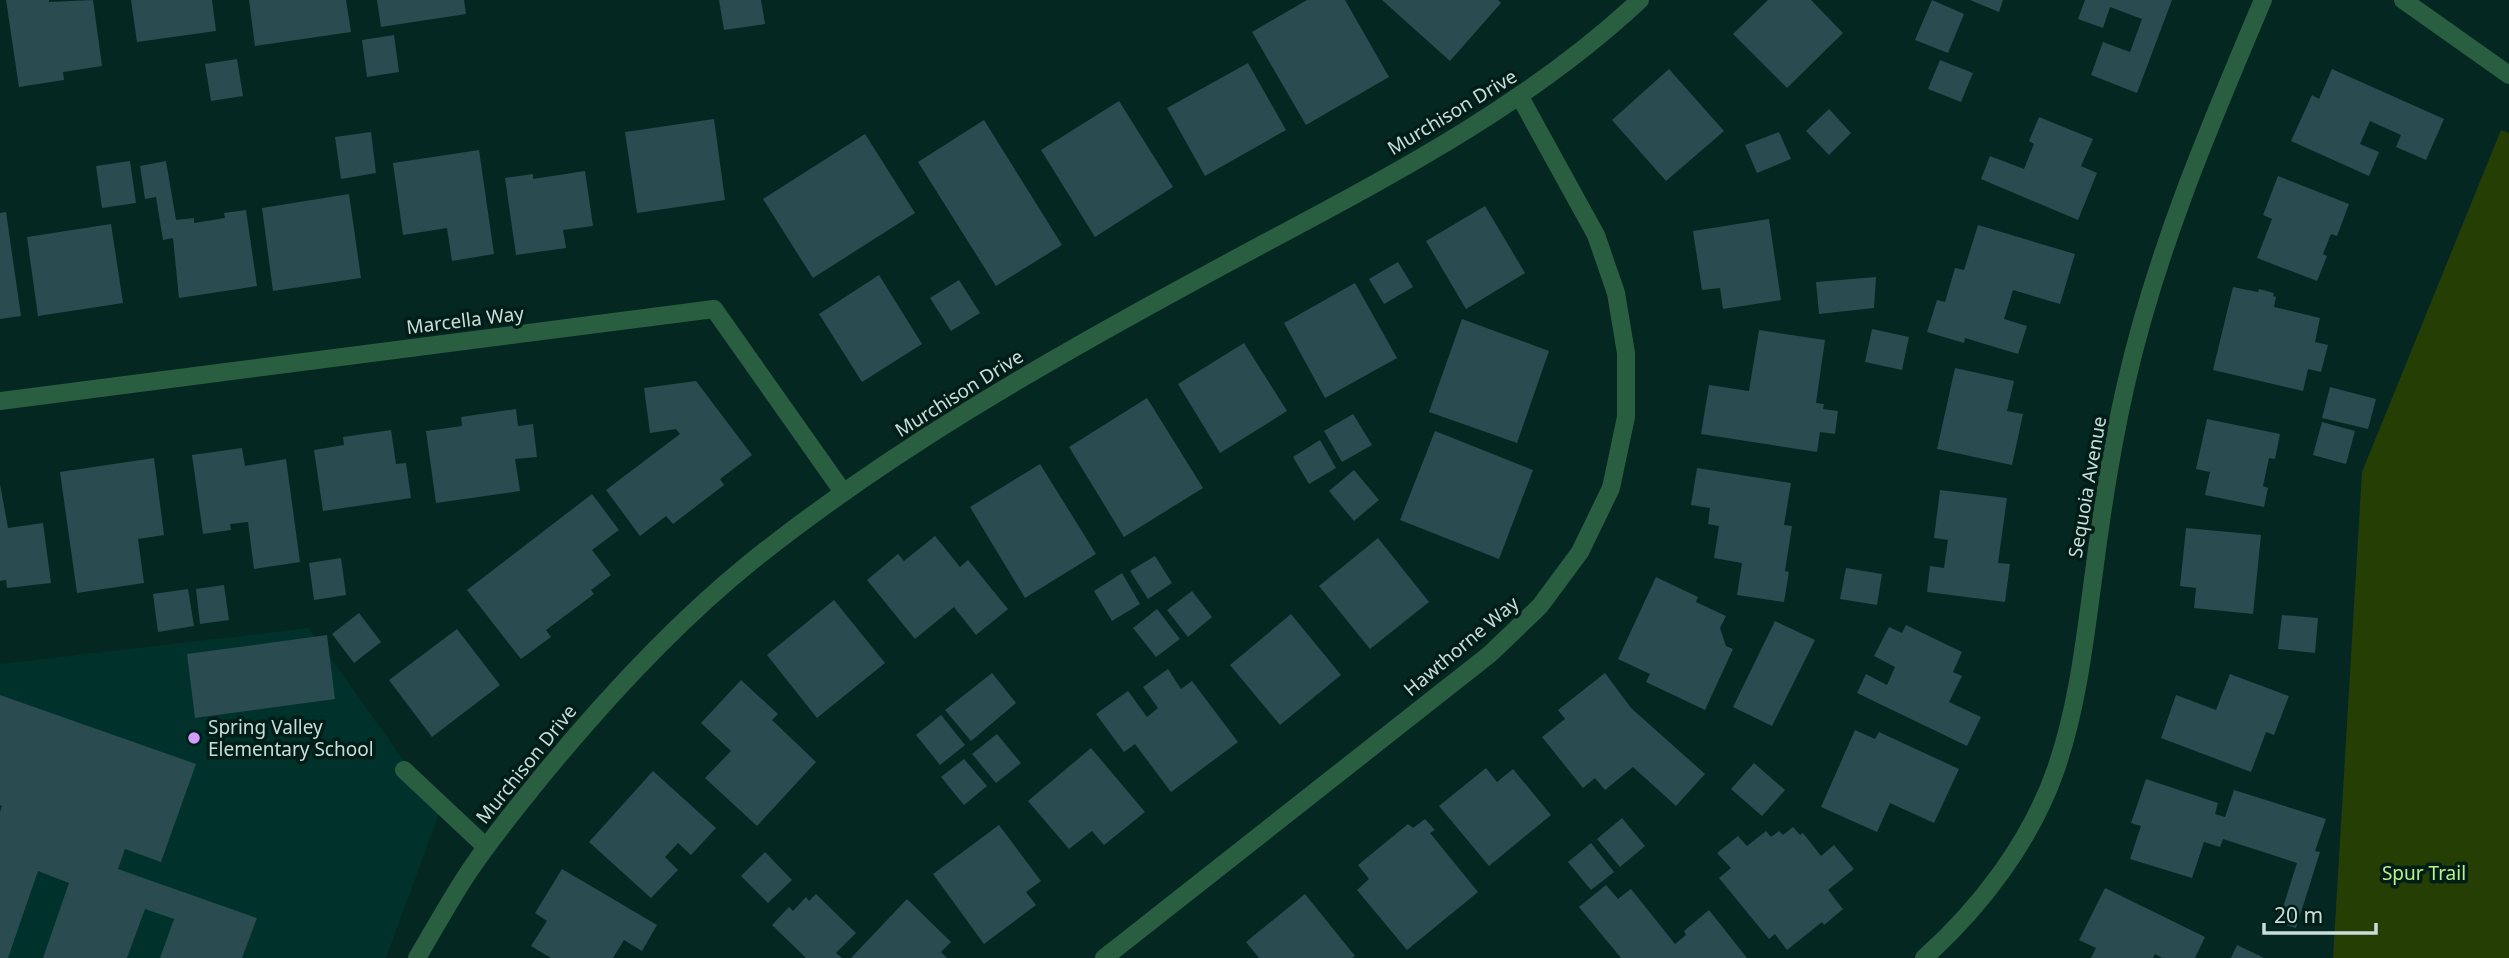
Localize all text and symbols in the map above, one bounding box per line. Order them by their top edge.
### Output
street label: Murchison Drive [1383,63,1521,161]
street label: Marcella Way [405,300,526,340]
street label: Murchison Drive [890,343,1028,443]
street label: Sequoia Avenue [2062,414,2112,560]
street label: Hawthorne Way [1398,590,1524,702]
street label: Murchison Drive [470,699,582,829]
place label: Spring Valley Elementary School [208,714,374,762]
marker: Spring Valley Elementary School [186,730,202,746]
park label: Spur Trail [2382,860,2466,886]
scale bar [2264,892,2376,936]
text: 20 m [2274,901,2323,929]

